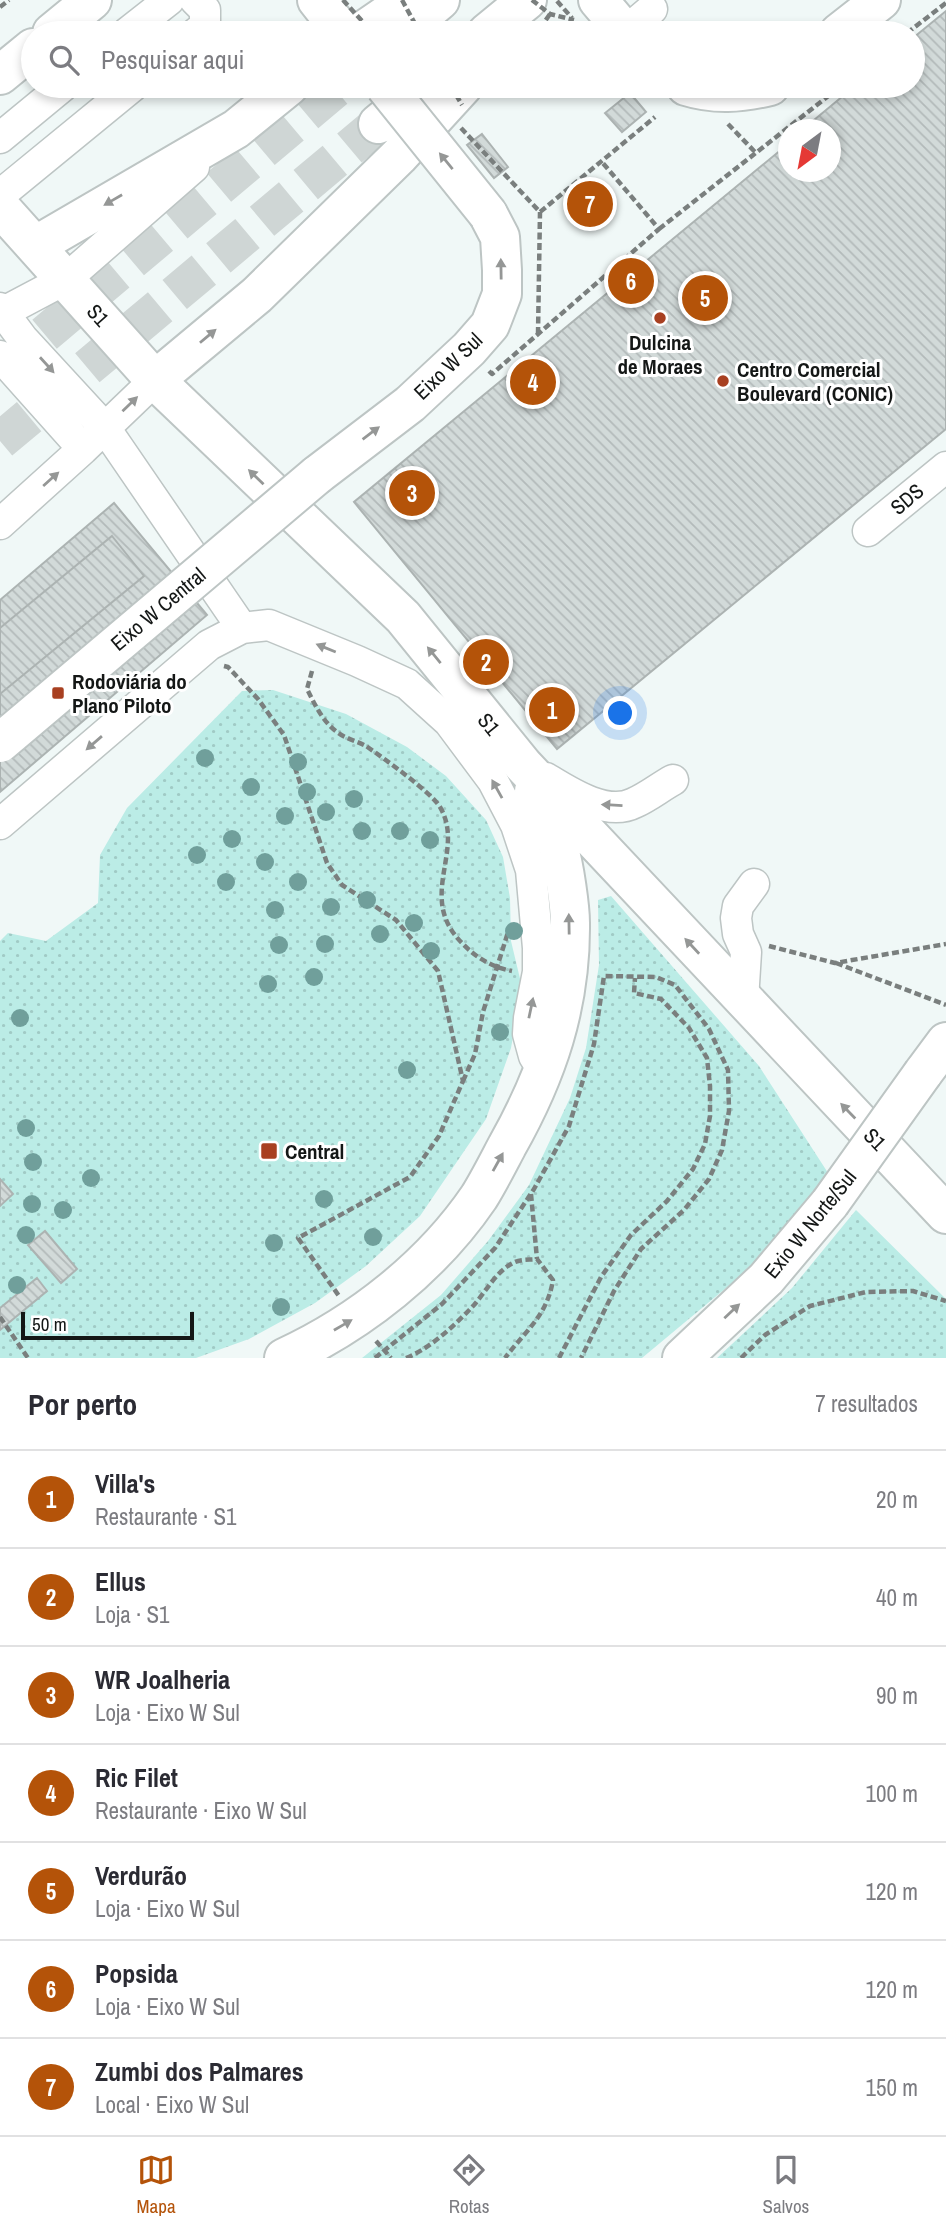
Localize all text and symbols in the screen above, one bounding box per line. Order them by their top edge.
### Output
search box [21,21,925,98]
icon: search [45,41,83,79]
text: Pesquisar aqui [101,42,244,77]
north arrow [778,119,841,182]
one-way arrow [438,152,453,170]
pin: 7 [567,178,613,230]
one-way arrow [104,194,123,206]
pin: 6 [608,255,654,307]
one-way arrow [496,258,507,280]
pin: 5 [682,272,728,324]
street label: S1 [80,297,116,333]
marker: Dulcina de Moraes [652,310,668,326]
street label: Eixo W Sul [407,326,489,406]
place label: Dulcina de Moraes [617,328,703,381]
one-way arrow [199,329,216,344]
place label: Centro Comercial Boulevard (CONIC) [737,355,893,408]
one-way arrow [39,356,55,374]
pin: 4 [510,356,556,408]
marker: Centro Comercial Boulevard (CONIC) [715,373,731,389]
one-way arrow [121,397,138,413]
one-way arrow [362,427,380,441]
pin: 3 [389,467,435,519]
one-way arrow [248,469,265,485]
one-way arrow [42,471,60,487]
street label: SDS [884,477,930,521]
street label: Eixo W Central [104,561,212,657]
pin: 2 [463,636,509,688]
one-way arrow [315,642,336,653]
one-way arrow [426,647,441,665]
place label: Rodoviária do Plano Piloto [72,667,187,720]
pin: 1 [529,684,575,736]
marker: Rodoviária do Plano Piloto [50,685,66,701]
your location [603,696,637,730]
street label: S1 [471,707,507,742]
one-way arrow [86,735,103,750]
one-way arrow [491,778,503,798]
one-way arrow [600,799,622,810]
one-way arrow [563,913,575,935]
one-way arrow [684,937,700,955]
one-way arrow [526,997,537,1019]
one-way arrow [841,1103,857,1120]
street label: S1 [857,1121,893,1157]
place label: Central [285,1137,344,1166]
marker: Central [259,1141,279,1161]
one-way arrow [492,1152,504,1172]
street label: Exio W Norte/Sul [757,1164,863,1284]
one-way arrow [723,1304,740,1320]
scale bar [21,1309,194,1341]
text: 50 m [32,1311,67,1337]
one-way arrow [334,1319,353,1331]
text: Por perto [28,1384,137,1424]
text: 7 resultados [815,1388,918,1419]
text: Villa's [95,1466,155,1501]
text: 1 [46,1484,56,1515]
text: 20 m [876,1484,918,1515]
text: Restaurante · S1 [95,1501,237,1532]
text: Ellus [95,1564,146,1599]
text: 2 [46,1582,56,1613]
text: 40 m [876,1582,918,1613]
text: Loja · S1 [95,1599,169,1630]
text: WR Joalheria [95,1662,230,1697]
text: 3 [46,1680,56,1711]
text: 90 m [876,1680,918,1711]
text: Loja · Eixo W Sul [95,1697,240,1728]
text: Ric Filet [95,1760,178,1795]
text: 4 [46,1778,56,1809]
text: 100 m [866,1778,918,1809]
text: Restaurante · Eixo W Sul [95,1795,307,1826]
text: Verdurão [95,1858,187,1893]
text: 5 [46,1876,56,1907]
text: 120 m [866,1876,918,1907]
text: Loja · Eixo W Sul [95,1893,240,1924]
text: Popsida [95,1956,178,1991]
text: 6 [46,1974,56,2005]
text: 120 m [866,1974,918,2005]
text: Loja · Eixo W Sul [95,1991,240,2022]
text: Zumbi dos Palmares [95,2054,304,2089]
text: 7 [46,2072,56,2103]
text: 150 m [866,2072,918,2103]
text: Local · Eixo W Sul [95,2089,249,2120]
tab: Mapa [137,2151,176,2219]
tab: Rotas [449,2151,489,2219]
tab: Salvos [763,2151,809,2219]

